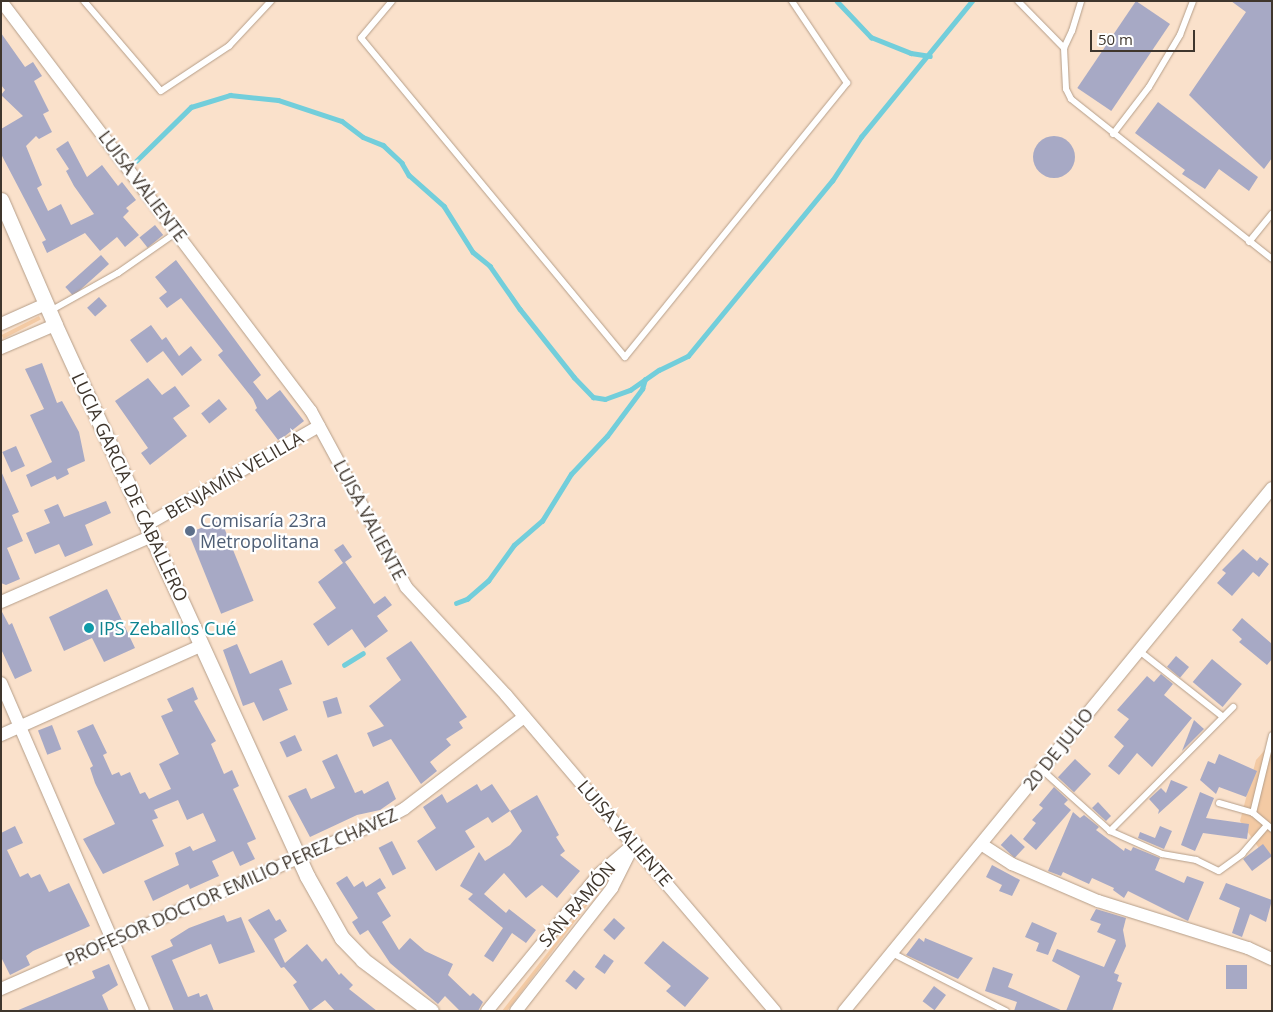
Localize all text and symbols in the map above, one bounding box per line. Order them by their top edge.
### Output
scale bar [1093,20,1198,52]
text: 50 m [1098,29,1133,49]
street label: LUISA VALIENTE [94,126,192,246]
street label: LUCIA GARCIA DE CABALLERO [67,369,193,605]
street label: BENJAMÍN VELILLA [161,427,307,523]
street label: LUISA VALIENTE [329,456,411,584]
place label: Comisaría 23ra Metropolitana [200,510,326,552]
marker: Comisaría 23ra Metropolitana [184,525,196,537]
place label: IPS Zeballos Cué [99,617,236,639]
marker: IPS Zeballos Cué [83,622,95,634]
street label: 20 DE JULIO [1018,704,1098,794]
street label: LUISA VALIENTE [573,776,677,890]
street label: PROFESOR DOCTOR EMILIO PEREZ CHAVEZ [62,804,400,970]
street label: SAN RAMÓN [534,857,620,951]

